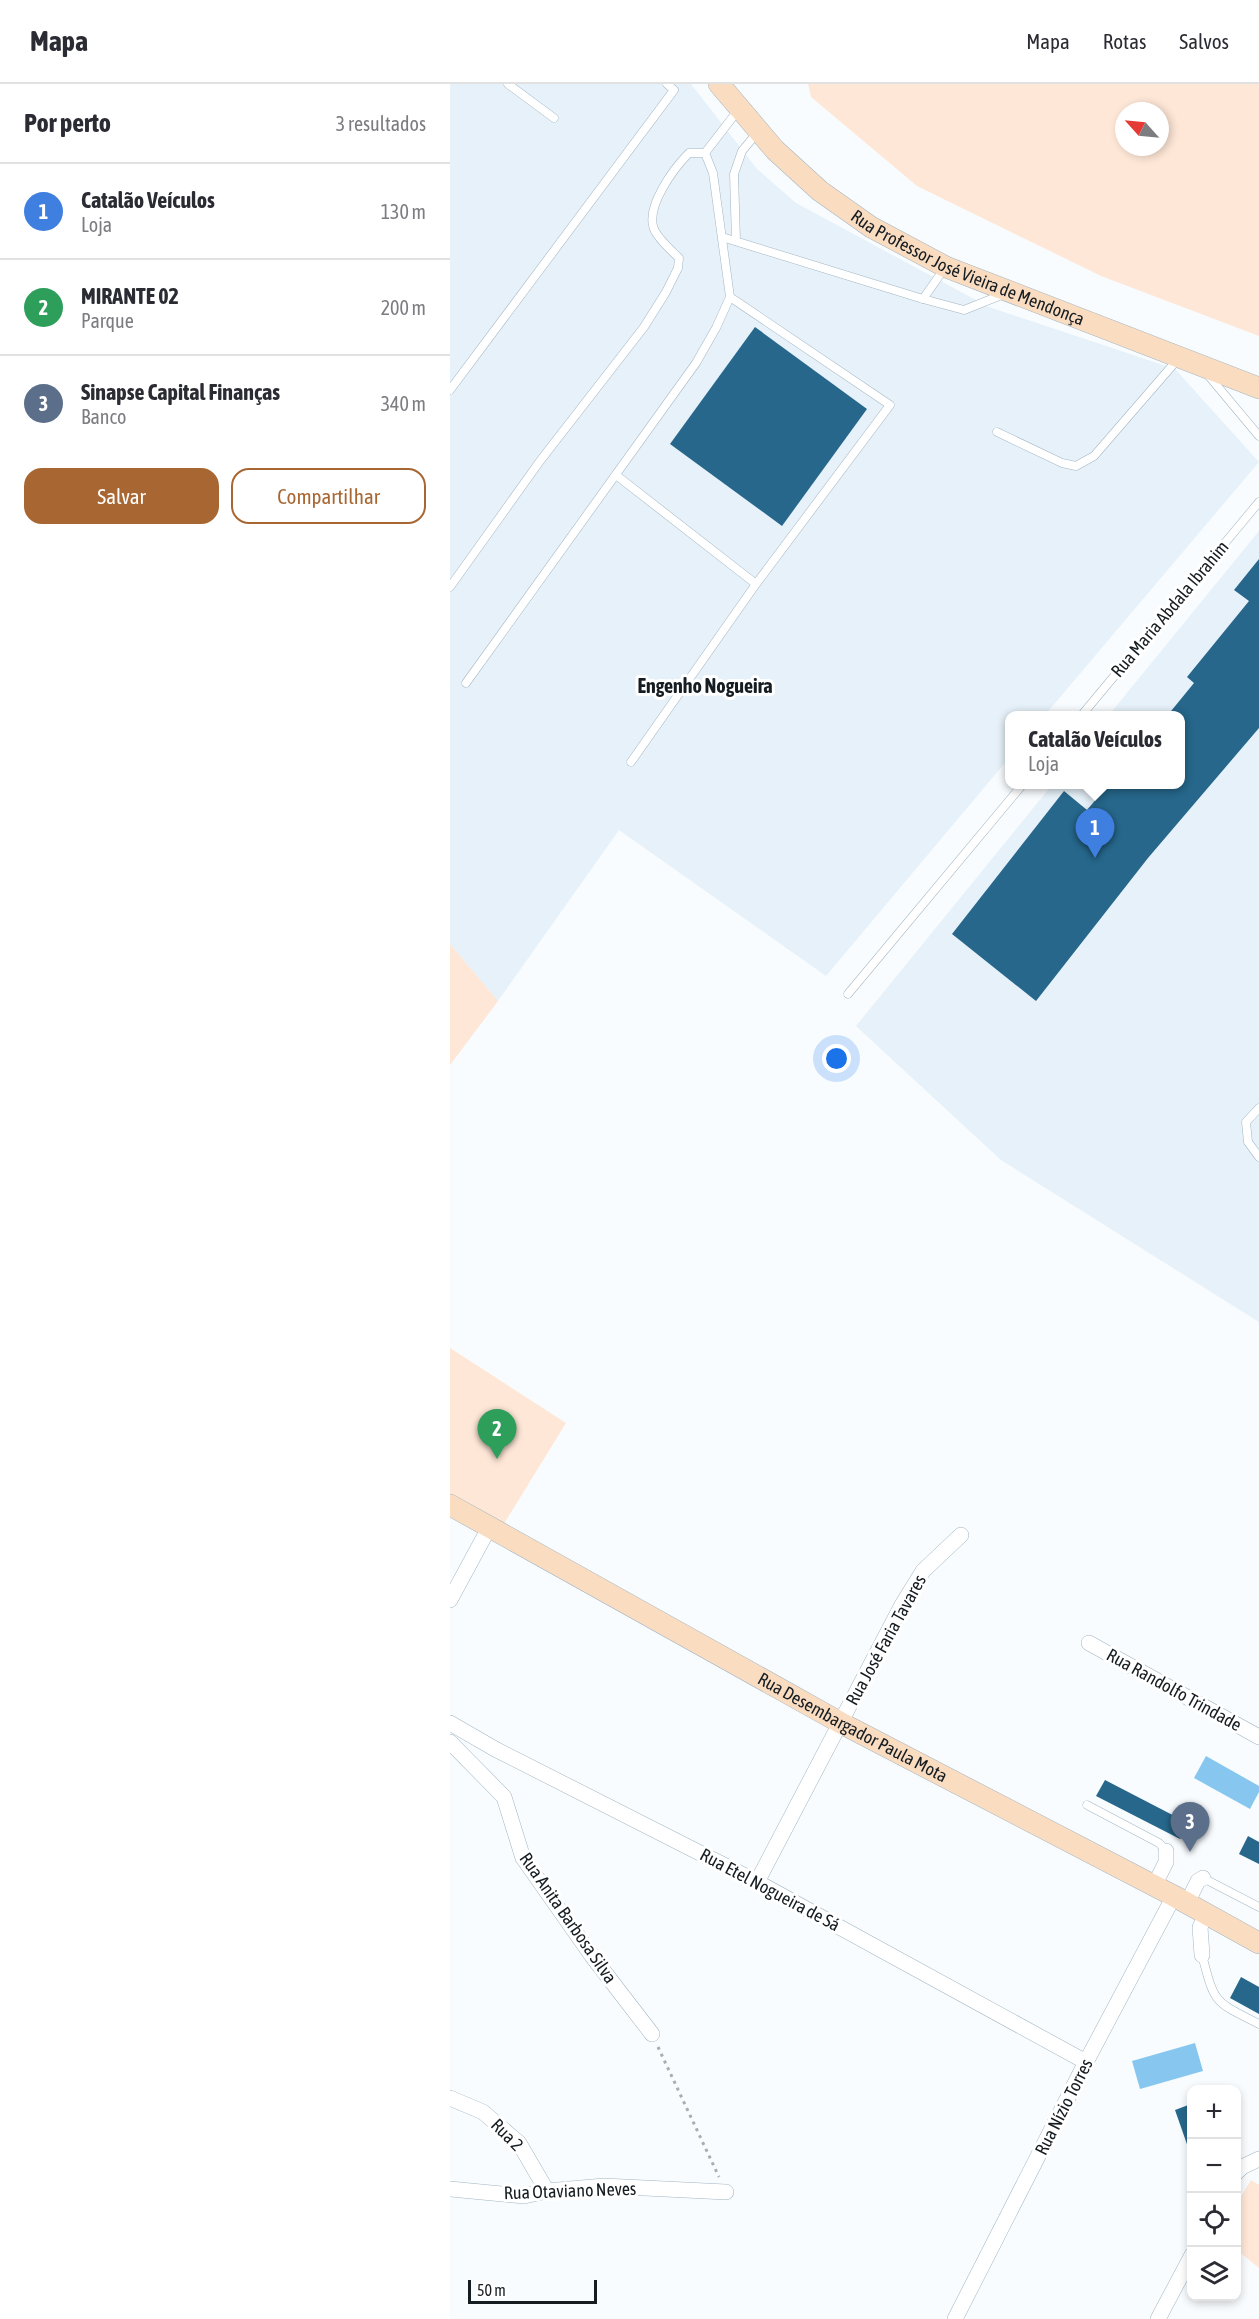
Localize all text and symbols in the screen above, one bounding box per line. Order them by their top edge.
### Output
text: Mapa [30,25,88,57]
text: Mapa [1026,29,1070,53]
text: Rotas [1103,29,1146,53]
text: Salvos [1179,29,1229,53]
north arrow [1115,102,1169,156]
text: Por perto [24,108,111,138]
text: 3 resultados [336,112,426,135]
text: Catalão Veículos [81,187,215,213]
text: 1 [39,200,48,223]
text: 130 m [381,200,426,223]
street label: Rua Professor José Vieira de Mendonça [847,205,1087,329]
text: Loja [81,213,112,236]
text: MIRANTE 02 [81,283,179,309]
text: 2 [39,296,48,319]
text: 200 m [381,296,426,319]
text: Parque [81,309,134,332]
text: Sinapse Capital Finanças [81,379,280,405]
text: 3 [39,392,48,415]
text: 340 m [381,392,426,415]
text: Banco [81,405,126,428]
button: Salvar [24,468,219,524]
button: Compartilhar [231,468,426,524]
street label: Rua Maria Abdala Ibrahim [1106,536,1233,681]
district label: Engenho Nogueira [638,674,772,697]
popup [1005,711,1185,789]
text: Catalão Veículos [1028,726,1162,752]
text: Loja [1028,752,1059,775]
pin: 1 [1076,808,1114,858]
your location [822,1044,851,1073]
pin: 2 [478,1410,516,1459]
street label: Rua José Faria Tavares [841,1571,930,1709]
street label: Rua Randolfo Trindade [1103,1644,1245,1735]
street label: Rua Desembargador Paula Mota [754,1668,951,1786]
pin: 3 [1170,1802,1210,1852]
street label: Rua Etel Nogueira de Sá [697,1844,844,1935]
street label: Rua Anita Barbosa Silva [515,1848,621,1987]
street label: Rua Nízio Torres [1030,2055,1097,2158]
map controls [1187,2085,1241,2301]
button: + [1187,2085,1241,2139]
street label: Rua 2 [487,2114,528,2155]
button: − [1187,2139,1241,2193]
street label: Rua Otaviano Neves [503,2178,637,2203]
button: locate [1187,2193,1241,2247]
button: layers [1187,2247,1241,2301]
scale bar [468,2277,597,2304]
text: 50 m [477,2281,506,2299]

